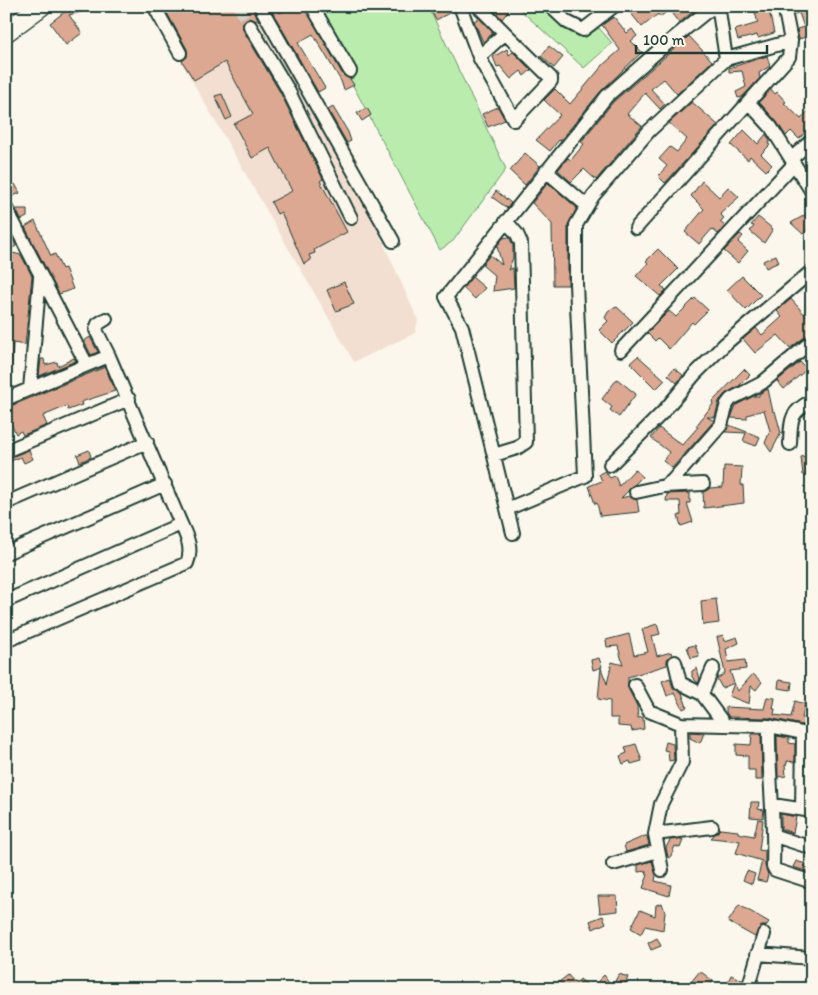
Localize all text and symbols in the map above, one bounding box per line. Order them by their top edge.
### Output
scale bar [636,22,767,54]
text: 100 m [643,31,685,49]

